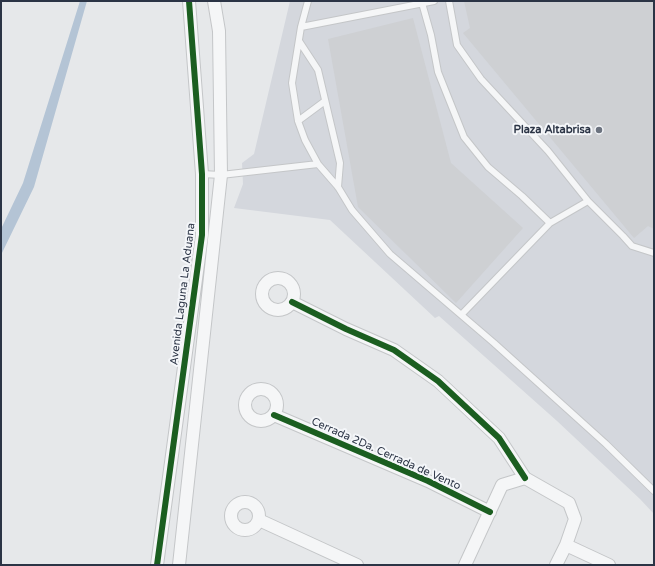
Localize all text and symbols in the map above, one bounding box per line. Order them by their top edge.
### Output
place label: Plaza Altabrisa [514,123,591,137]
marker: Plaza Altabrisa [594,125,604,135]
street label: Avenida Laguna La Aduana [168,222,198,366]
street label: Cerrada 2Da. Cerrada de Vento [309,415,463,493]

